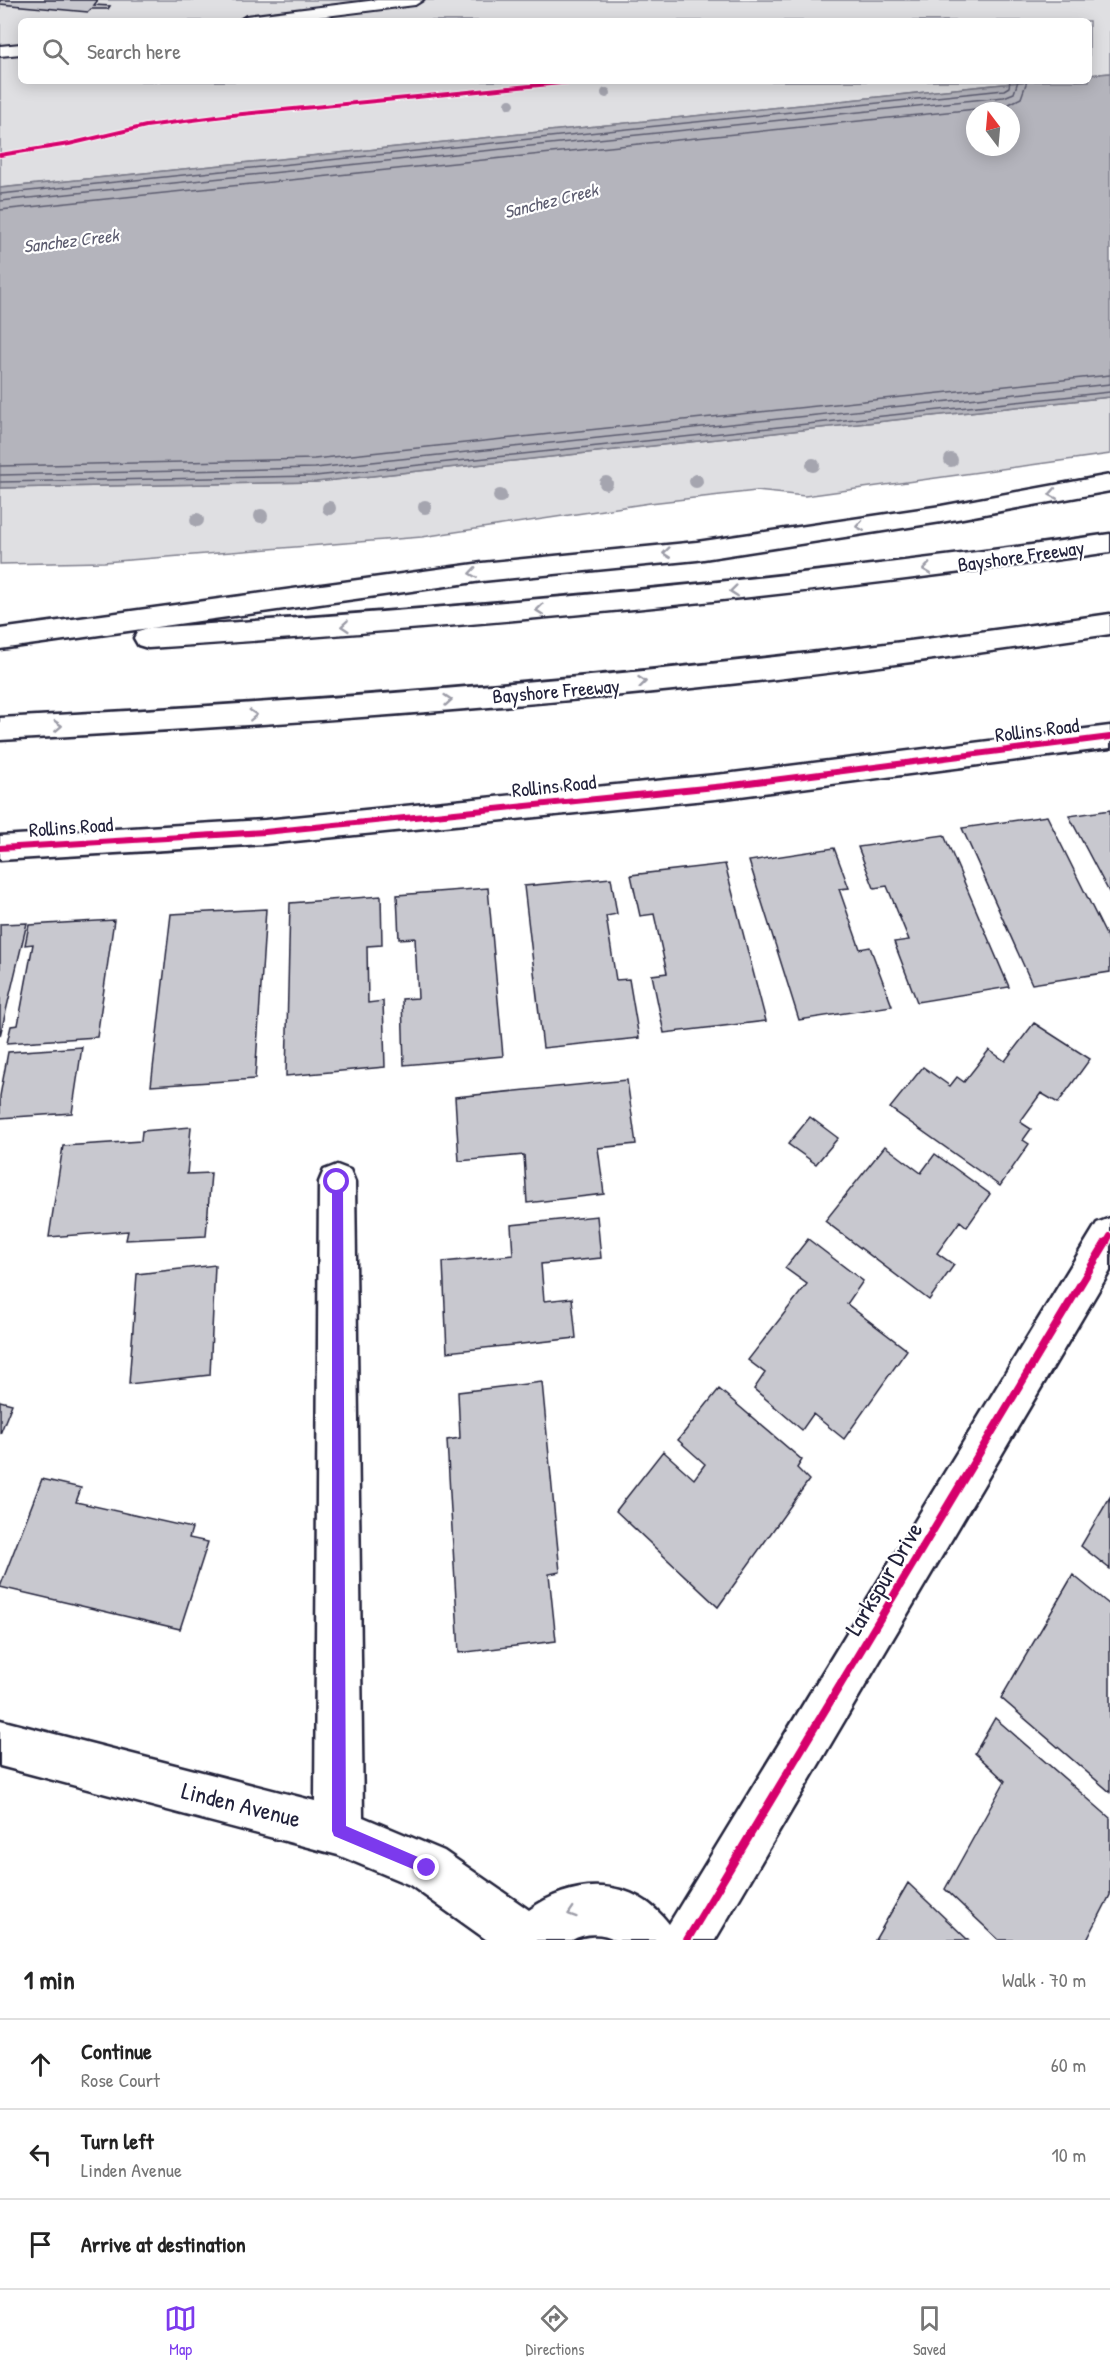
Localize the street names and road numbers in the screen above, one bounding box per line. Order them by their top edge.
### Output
street label: Bayshore Freeway [956,533,1086,578]
street label: Bayshore Freeway [491,671,621,710]
street label: Rollins Road [993,711,1081,748]
street label: Rollins Road [511,768,597,803]
street label: Rollins Road [28,810,114,843]
street label: Larkspur Drive [837,1516,930,1641]
street label: Linden Avenue [179,1774,304,1834]

